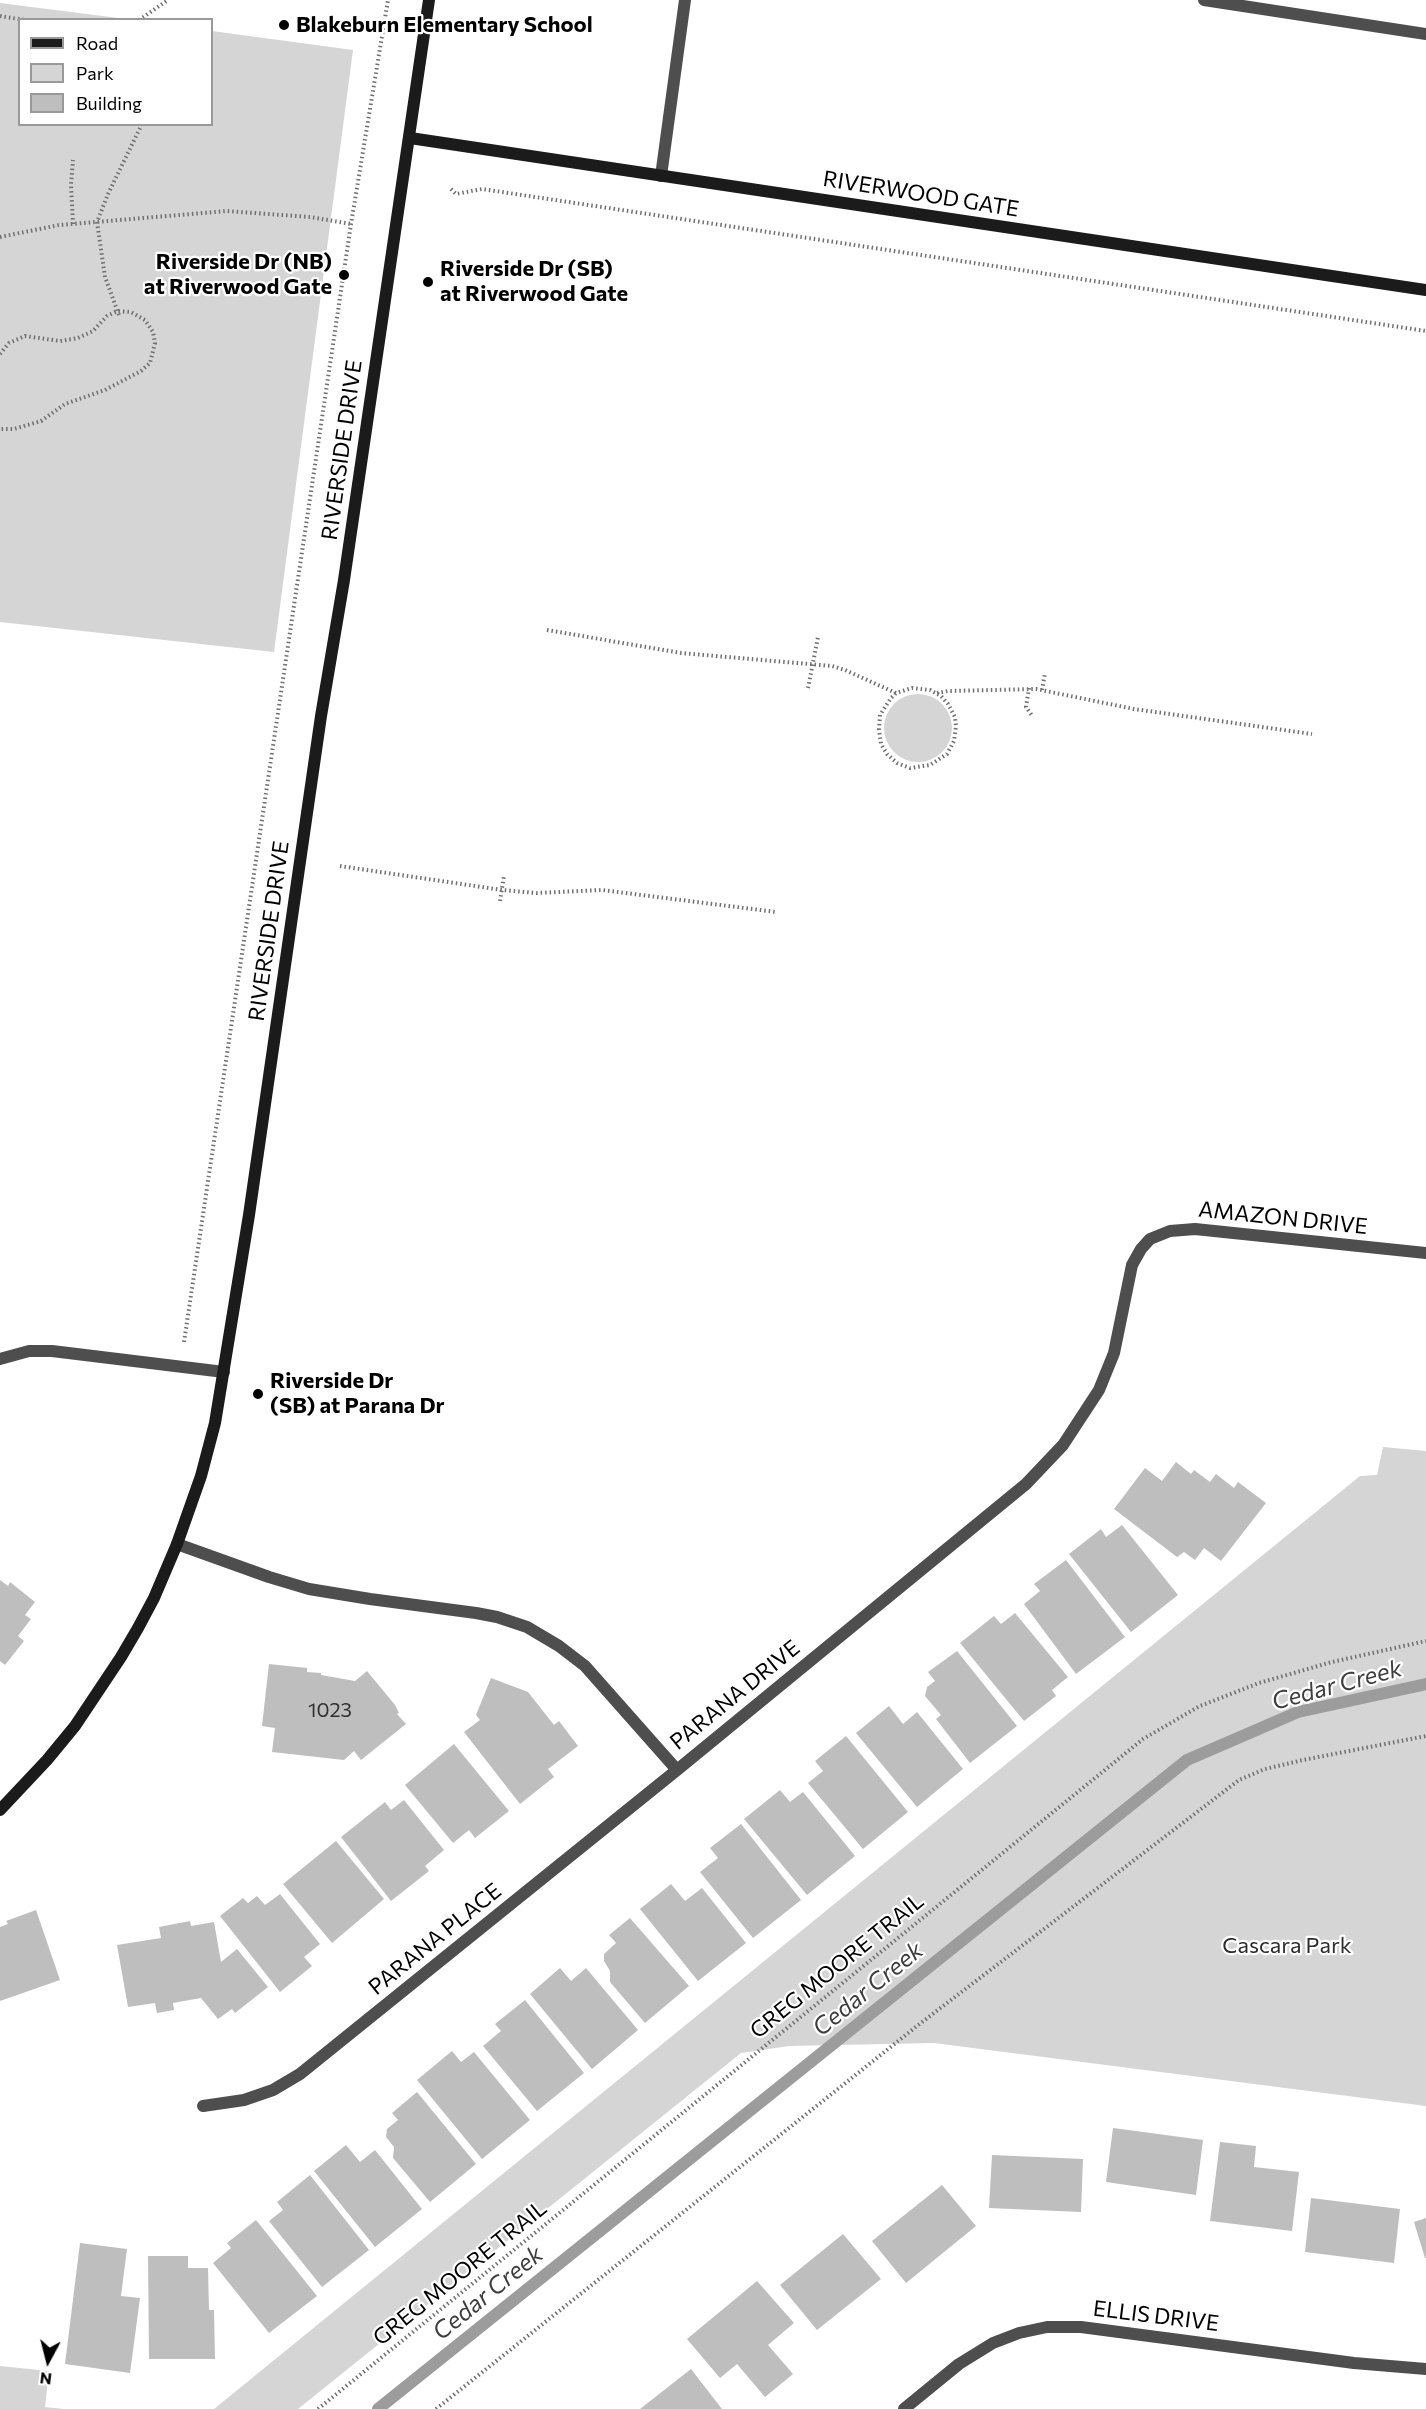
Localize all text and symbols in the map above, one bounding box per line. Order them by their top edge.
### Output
place label: Blakeburn Elementary School [296,12,593,38]
legend [18,18,213,126]
marker: Blakeburn Elementary School [277,18,291,32]
text: Road [76,32,118,54]
text: Park [76,62,114,84]
text: Building [76,92,142,114]
street label: RIVERWOOD GATE [821,165,1021,223]
place label: Riverside Dr (NB) at Riverwood Gate [144,249,332,300]
place label: Riverside Dr (SB) at Riverwood Gate [440,256,628,308]
marker: Riverside Dr (NB) at Riverwood Gate [337,268,351,282]
marker: Riverside Dr (SB) at Riverwood Gate [421,275,435,289]
street label: RIVERSIDE DRIVE [316,358,368,542]
street label: RIVERSIDE DRIVE [243,839,295,1023]
street label: AMAZON DRIVE [1197,1196,1369,1240]
place label: Riverside Dr (SB) at Parana Dr [270,1368,445,1420]
marker: Riverside Dr (SB) at Parana Dr [251,1387,265,1401]
street label: PARANA DRIVE [665,1635,805,1755]
water label: Cedar Creek [1269,1654,1405,1716]
house number: 1023 [308,1698,352,1722]
street label: PARANA PLACE [363,1878,507,2000]
street label: GREG MOORE TRAIL [745,1888,929,2044]
park label: Cascara Park [1222,1933,1352,1959]
water label: Cedar Creek [807,1936,929,2042]
street label: GREG MOORE TRAIL [368,2195,552,2351]
water label: Cedar Creek [427,2240,549,2346]
street label: ELLIS DRIVE [1091,2295,1221,2337]
north arrow [18,2331,78,2391]
text: N [39,2369,53,2390]

